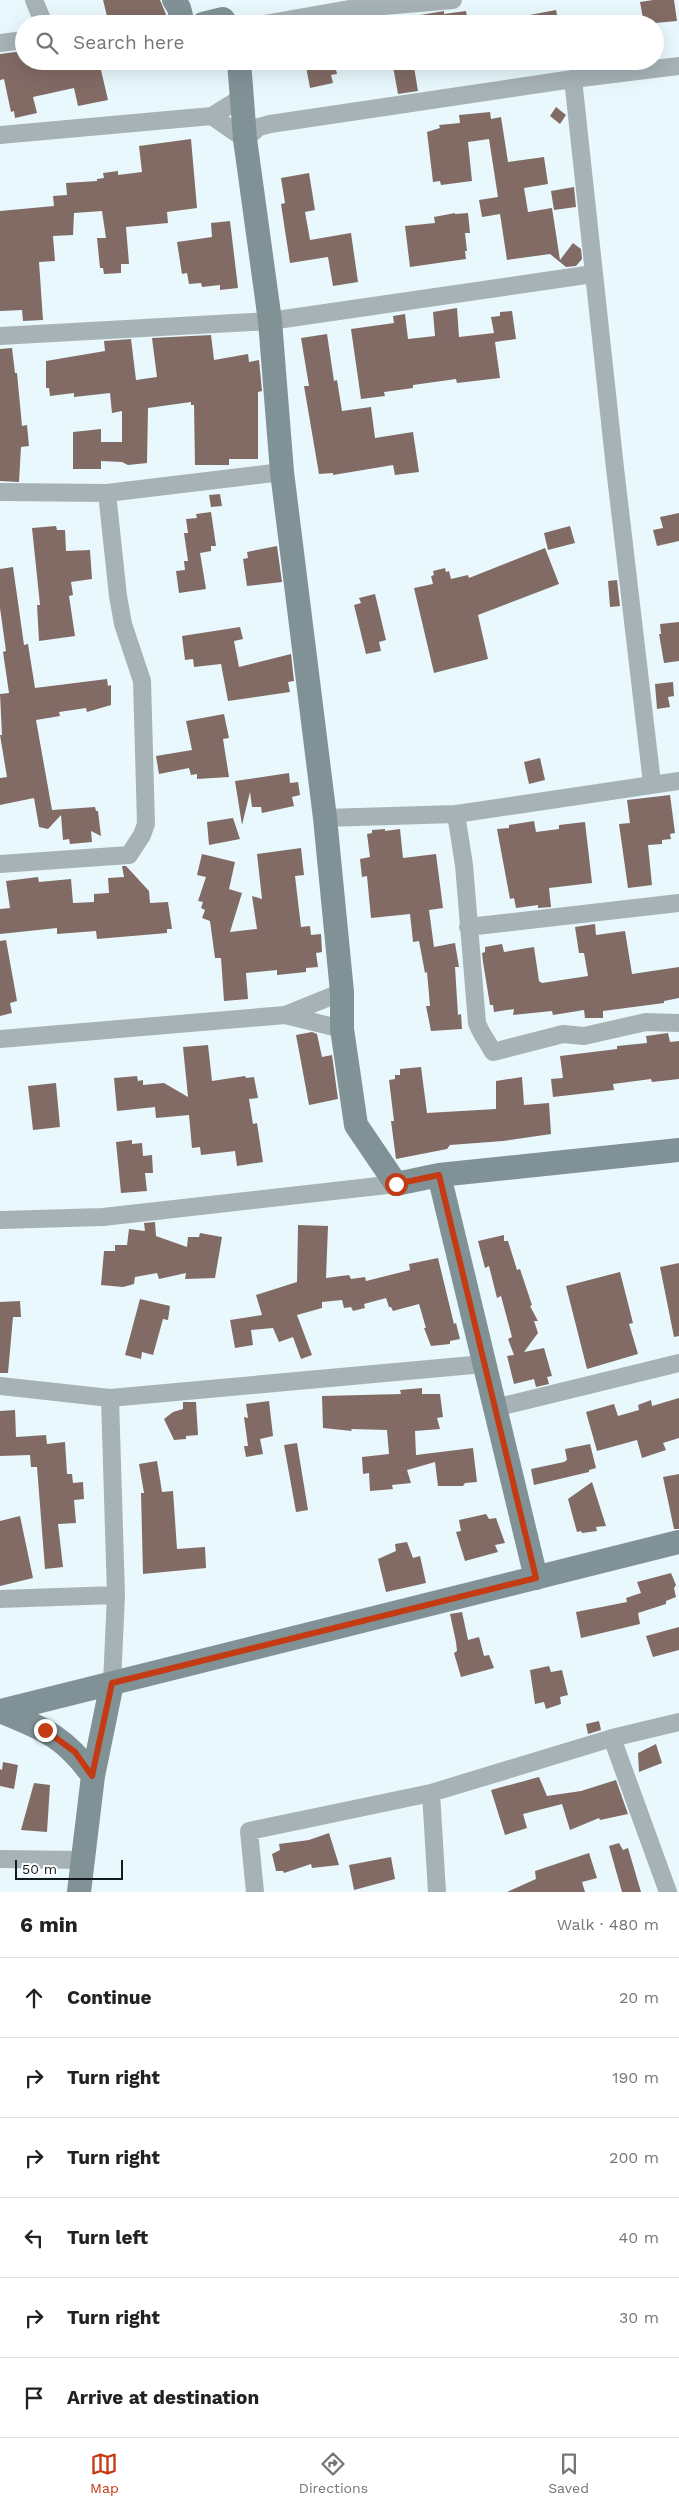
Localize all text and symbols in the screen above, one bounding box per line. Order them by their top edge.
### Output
search box [15,15,664,70]
icon: search [33,29,61,57]
text: Search here [73,31,184,54]
route start [385,1173,408,1196]
route end [34,1719,57,1742]
scale bar [15,1857,122,1880]
text: 50 m [22,1861,57,1877]
text: 6 min [20,1912,78,1937]
text: Walk · 480 m [557,1915,659,1934]
icon: ahead [20,1984,48,2012]
text: Continue [67,1986,151,2009]
text: 20 m [619,1988,659,2007]
icon: right [20,2064,48,2092]
text: Turn right [67,2066,160,2089]
text: 190 m [612,2068,659,2087]
icon: right [20,2144,48,2172]
text: Turn right [67,2146,160,2169]
text: 200 m [609,2148,659,2167]
icon: left [20,2224,48,2252]
text: Turn left [67,2226,148,2249]
text: 40 m [619,2228,659,2247]
icon: right [20,2304,48,2332]
text: Turn right [67,2306,160,2329]
text: 30 m [619,2308,659,2327]
icon: arrive [20,2384,48,2412]
text: Arrive at destination [67,2386,259,2409]
tab: Map [90,2450,119,2496]
tab: Directions [299,2450,368,2496]
tab: Saved [548,2450,589,2496]

